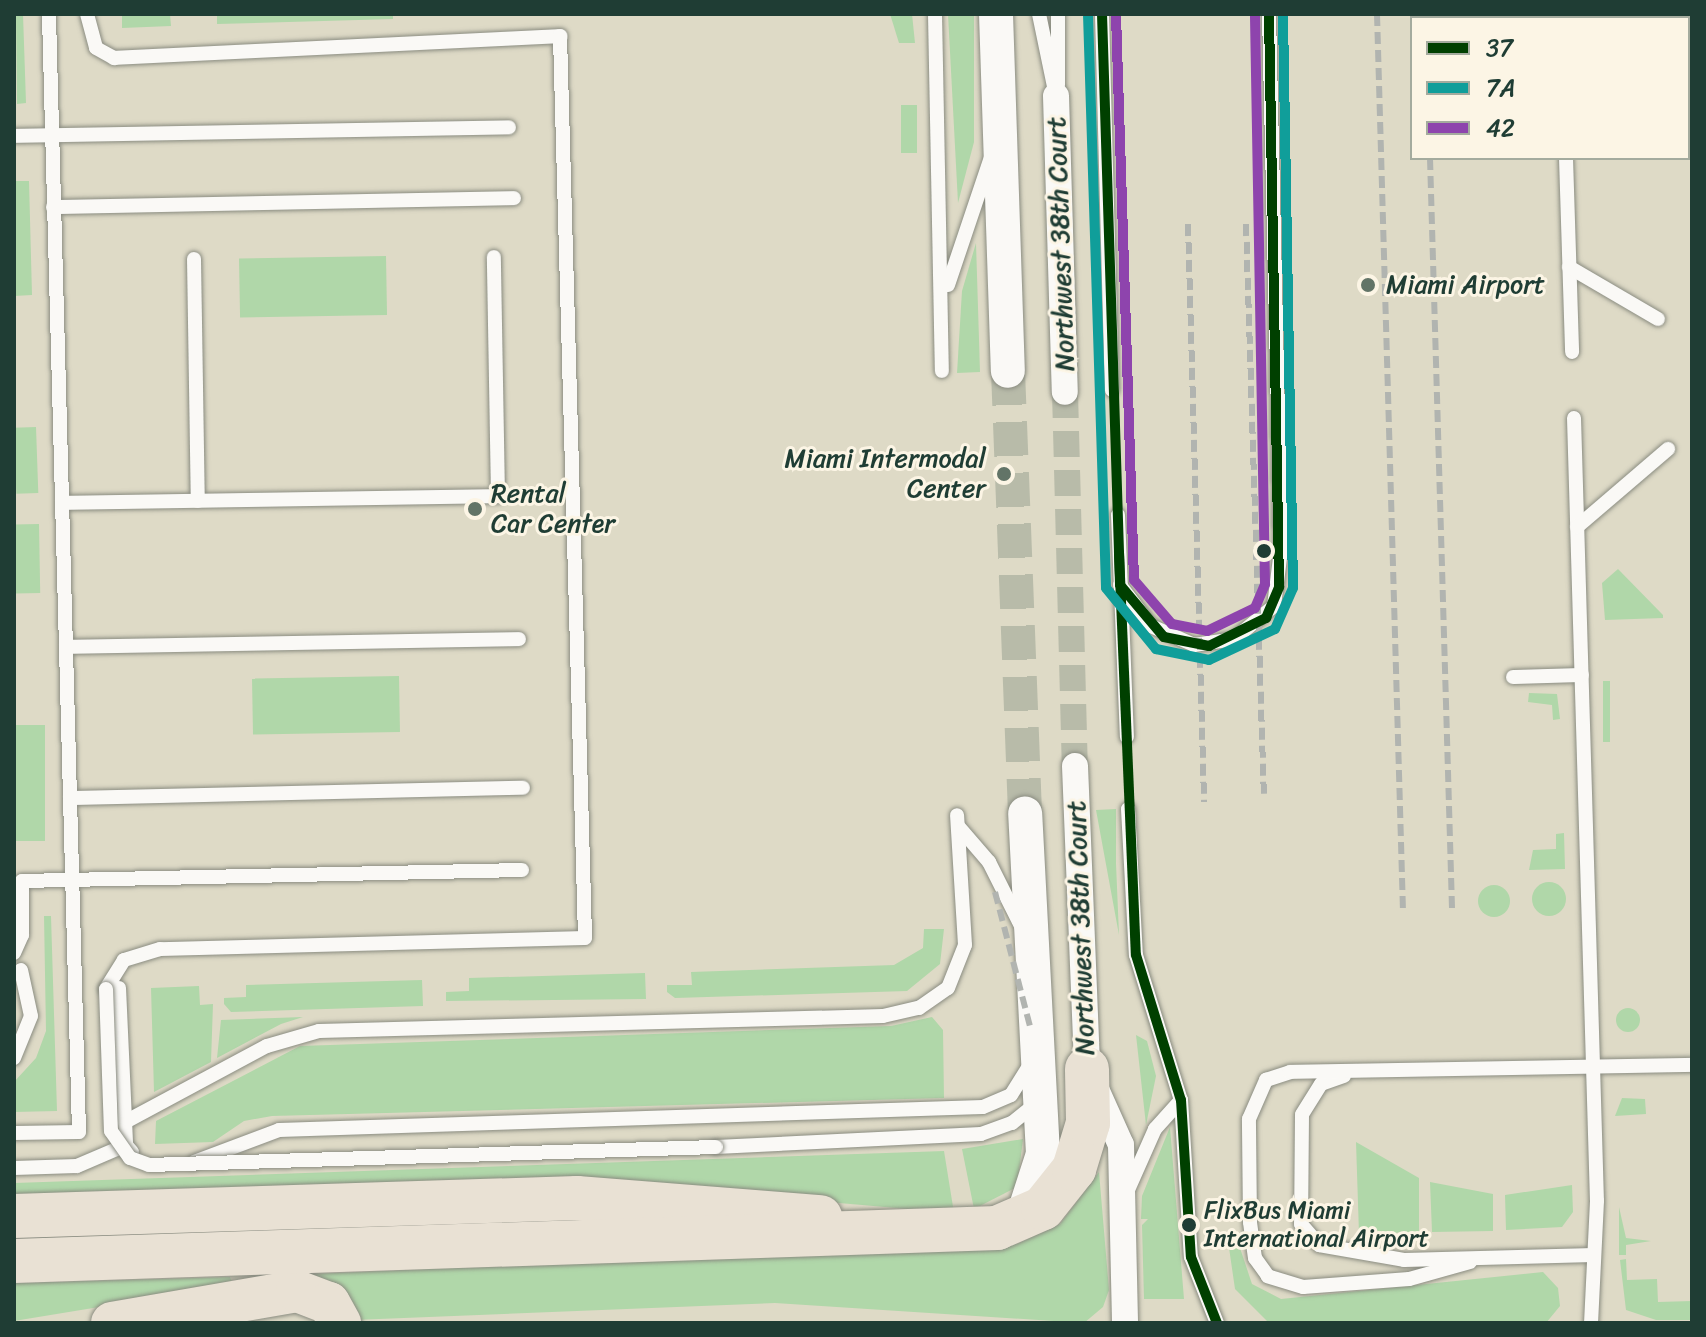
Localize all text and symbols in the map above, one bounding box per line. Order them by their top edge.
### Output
legend [1410,16,1690,160]
text: 37 [1486,27,1513,69]
text: 7A [1486,67,1515,109]
text: 42 [1486,107,1515,149]
street label: Northwest 38th Court [1041,116,1081,372]
place label: Miami Airport [1386,269,1545,301]
marker: Miami Airport [1357,274,1379,296]
place label: Miami Intermodal Center [784,443,986,504]
marker: Miami Intermodal Center [993,463,1015,485]
place label: Rental Car Center [491,478,617,540]
marker: Rental Car Center [466,500,484,518]
unlabelled marker [1256,543,1272,559]
street label: Northwest 38th Court [1061,800,1101,1056]
place label: FlixBus Miami International Airport [1204,1197,1429,1253]
marker: FlixBus Miami International Airport [1181,1217,1197,1233]

